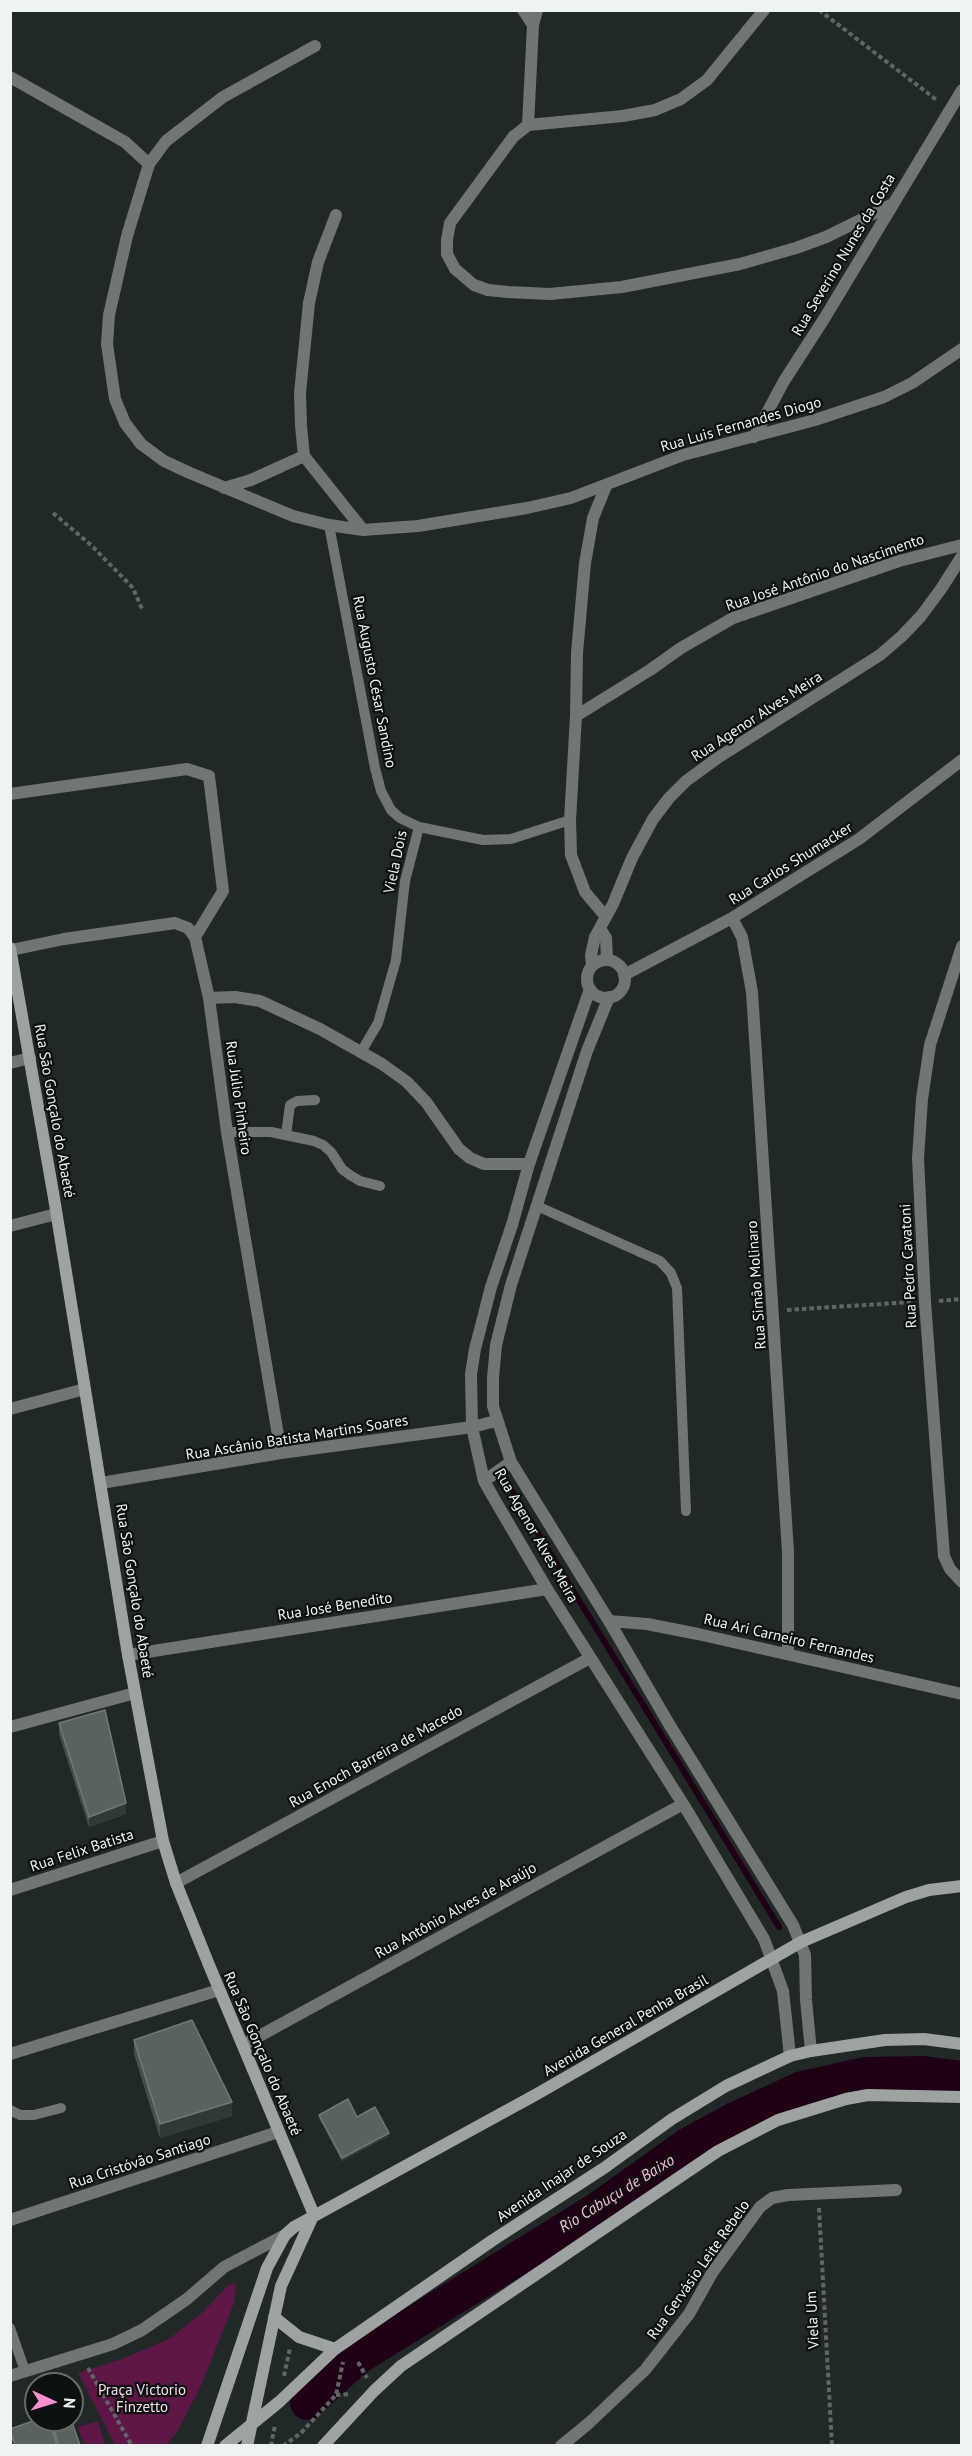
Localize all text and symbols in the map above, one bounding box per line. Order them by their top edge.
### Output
street label: Rua Severino Nunes da Costa [788,170,900,340]
street label: Rua Luis Fernandes Diogo [659,393,823,457]
street label: Rua José Antônio do Nascimento [723,531,927,615]
street label: Rua Augusto César Sandino [348,594,400,770]
street label: Rua Agenor Alves Meira [688,668,826,766]
street label: Rua Carlos Shumacker [726,819,856,909]
street label: Viela Dois [381,829,411,895]
street label: Rua São Gonçalo do Abaeté [30,1023,78,1199]
street label: Rua Júlio Pinheiro [221,1040,255,1156]
street label: Rua Pedro Cavatoni [897,1203,921,1329]
street label: Rua Simão Molinaro [744,1220,770,1350]
street label: Rua Ascânio Batista Martins Soares [184,1412,410,1464]
street label: Rua Agenor Alves Meira [490,1466,582,1606]
street label: Rua São Gonçalo do Abaeté [111,1502,157,1680]
street label: Rua José Benedito [276,1589,394,1625]
street label: Rua Ari Carneiro Fernandes [702,1611,876,1667]
street label: Rua Enoch Barreira de Macedo [286,1702,466,1812]
street label: Rua Felix Batista [28,1826,136,1876]
street label: Rua Antônio Alves de Araújo [372,1859,540,1963]
street label: Rua São Gonçalo do Abaeté [219,1969,305,2139]
street label: Avenida General Penha Brasil [540,1971,712,2081]
street label: Avenida Inajar de Souza [493,2126,631,2226]
street label: Rua Cristóvão Santiago [67,2131,213,2193]
water label: Rio Cabuçu de Baixo [556,2151,678,2237]
street label: Rua Gervásio Leite Rebelo [644,2197,754,2343]
street label: Viela Um [802,2291,824,2349]
north arrow [24,2372,84,2432]
park label: Praça Victorio Finzetto [98,2382,186,2417]
text: N [60,2397,80,2409]

